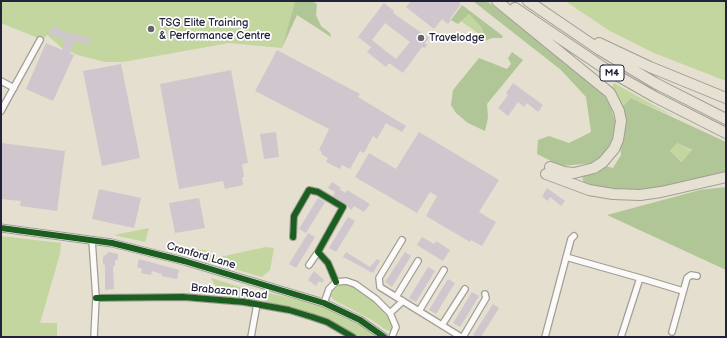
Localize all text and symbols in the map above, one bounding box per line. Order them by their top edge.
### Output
place label: TSG Elite Training & Performance Centre [159,16,271,42]
marker: TSG Elite Training & Performance Centre [146,24,156,34]
place label: Travelodge [429,31,485,45]
marker: Travelodge [416,33,426,43]
road number: M4 [600,65,624,81]
street label: Cranford Lane [165,240,237,272]
street label: Brabazon Road [190,281,268,303]

